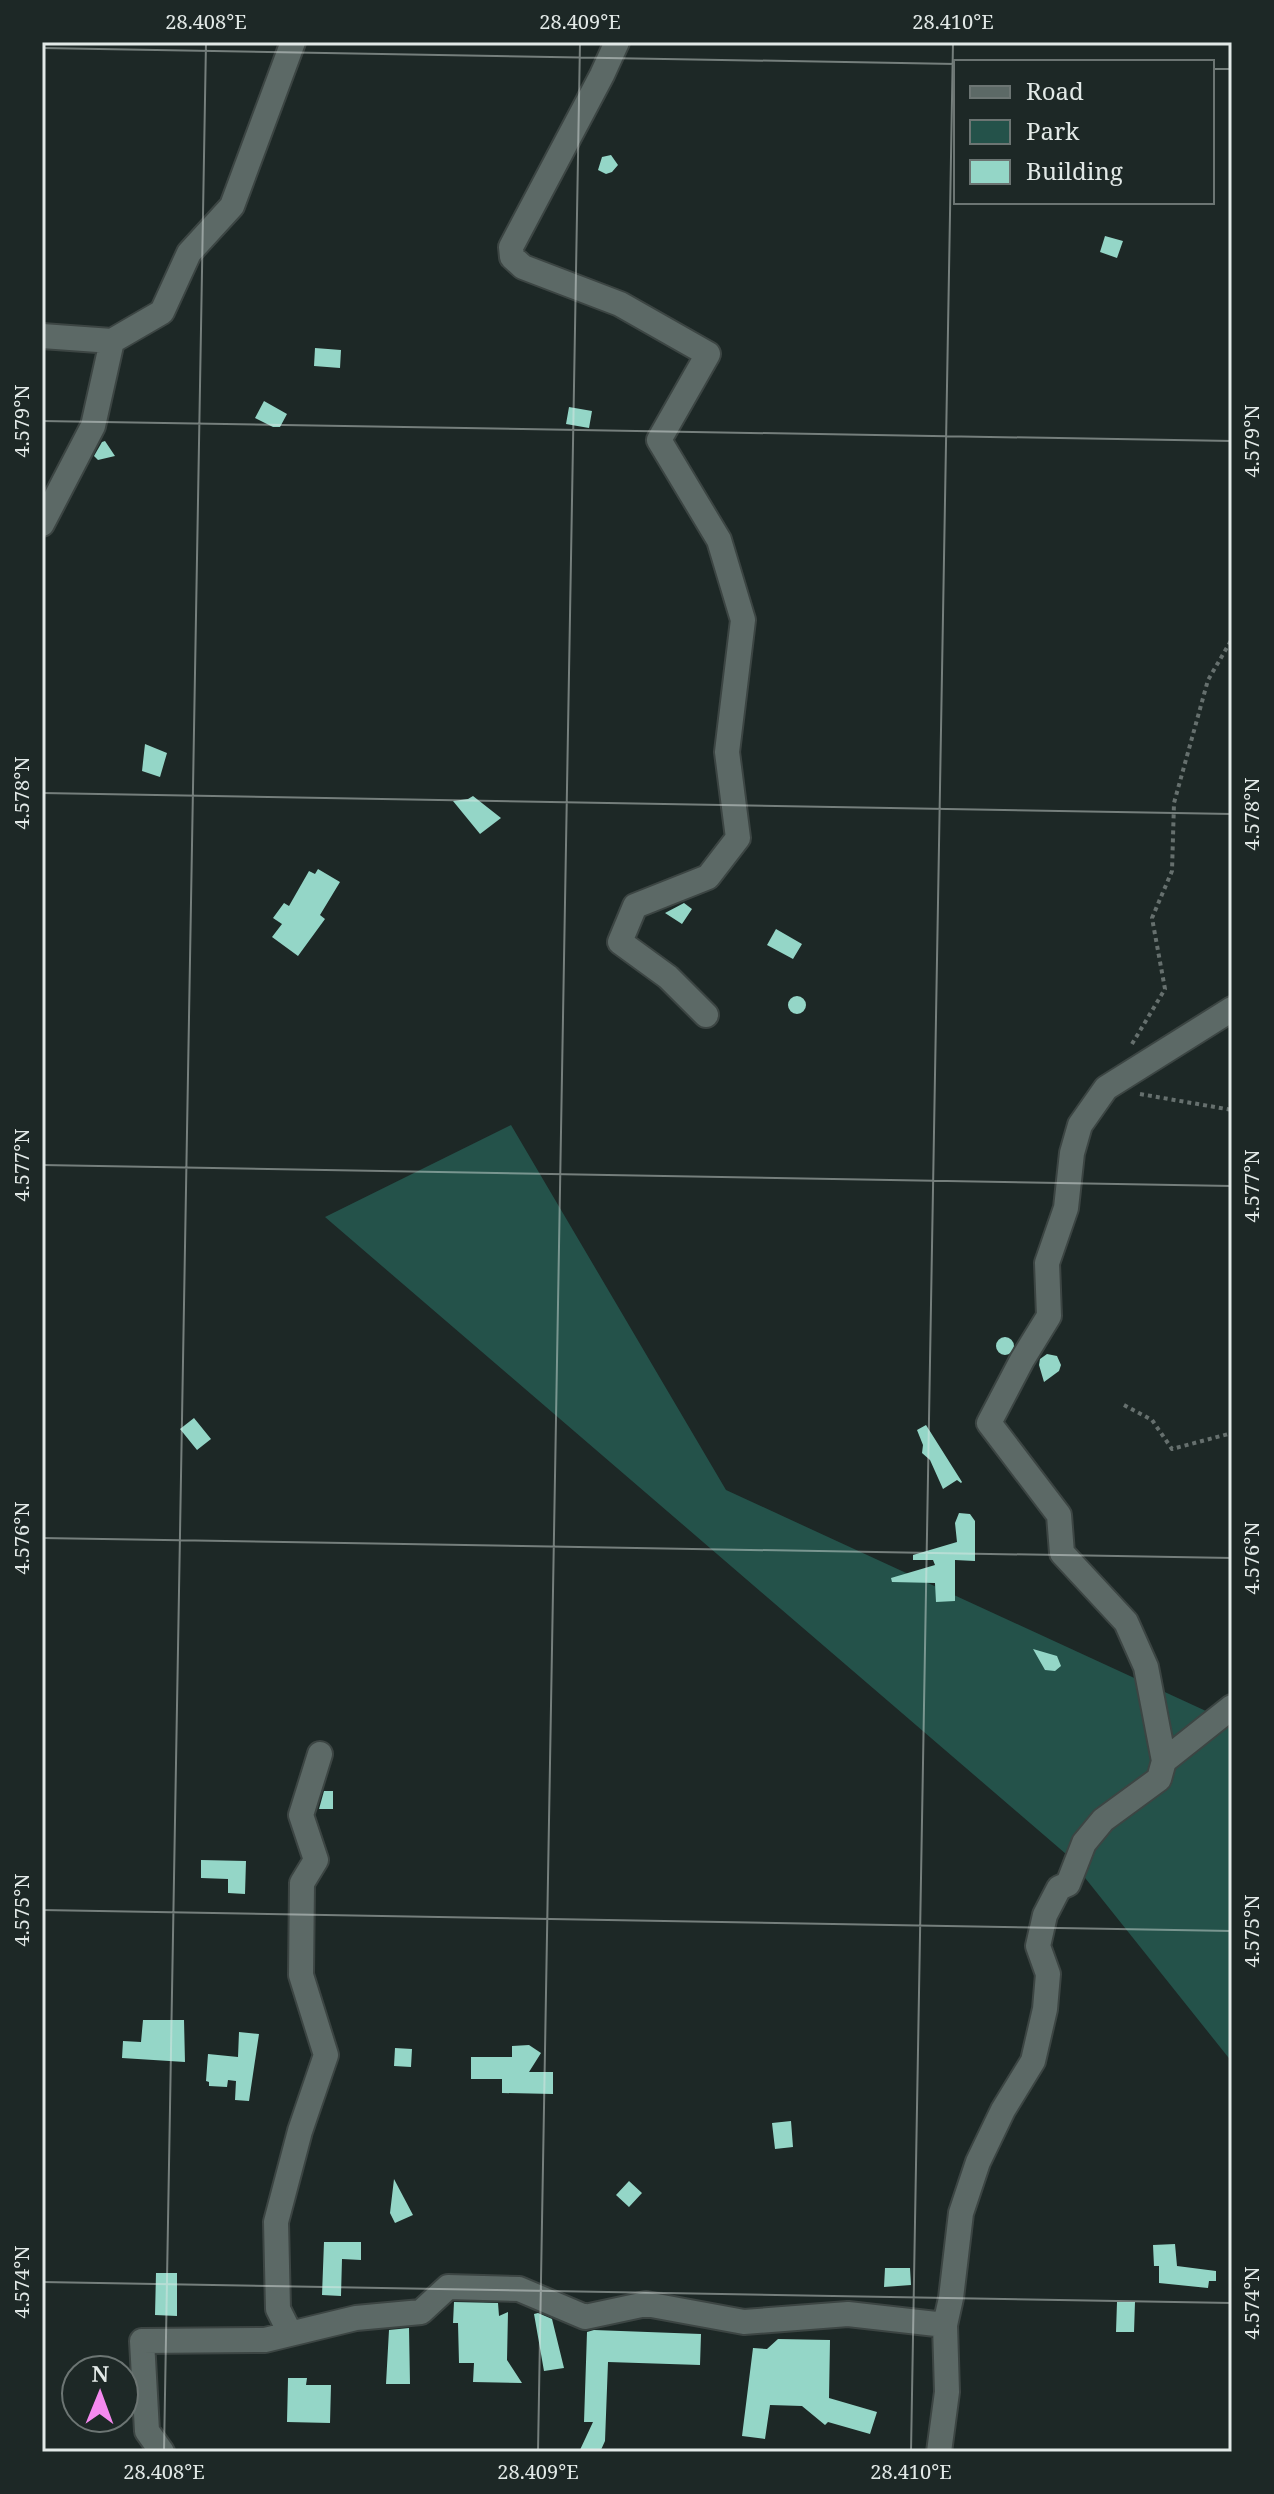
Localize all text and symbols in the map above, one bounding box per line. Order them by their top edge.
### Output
text: 28.408°E [165,8,247,35]
text: 28.409°E [539,8,621,35]
text: 28.410°E [912,8,994,35]
legend [954,60,1214,204]
text: Road [1026,74,1084,107]
text: Park [1026,114,1080,147]
text: Building [1026,154,1123,187]
text: 4.579°N [8,385,35,457]
text: 4.579°N [1238,405,1265,477]
text: 4.578°N [8,757,35,829]
text: 4.578°N [1238,778,1265,850]
text: 4.577°N [8,1129,35,1201]
text: 4.577°N [1238,1150,1265,1222]
text: 4.576°N [8,1502,35,1574]
text: 4.576°N [1238,1522,1265,1594]
text: 4.575°N [8,1874,35,1946]
text: 4.575°N [1238,1895,1265,1967]
text: 4.574°N [8,2246,35,2318]
text: 4.574°N [1238,2267,1265,2339]
north arrow [60,2354,140,2434]
text: N [91,2358,109,2388]
text: 28.408°E [123,2458,205,2485]
text: 28.409°E [497,2458,579,2485]
text: 28.410°E [870,2458,952,2485]

